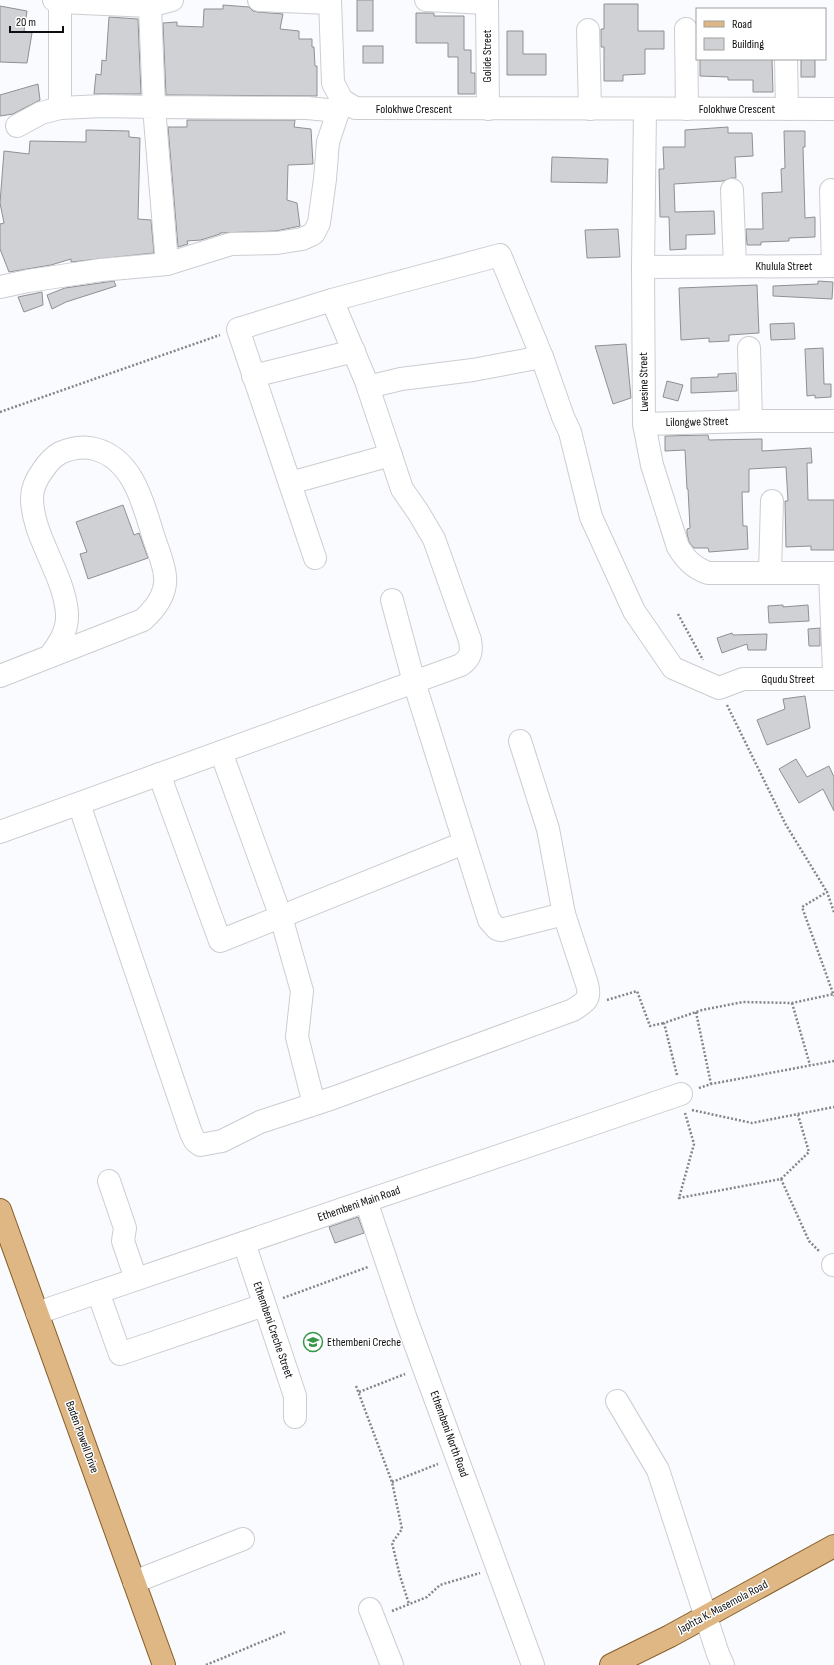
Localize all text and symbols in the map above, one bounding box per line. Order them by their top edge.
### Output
scale bar [10,8,63,34]
legend [696,8,826,60]
text: 20 m [16,15,36,30]
text: Road [732,17,752,32]
street label: Golide Street [480,29,495,82]
text: Building [732,37,764,52]
street label: Folokhwe Crescent [376,102,452,117]
street label: Folokhwe Crescent [699,102,775,117]
street label: Khulula Street [756,259,813,274]
street label: Lwesine Street [636,352,652,412]
street label: Lilongwe Street [666,414,729,430]
street label: Gqudu Street [761,672,815,687]
street label: Ethembeni Main Road [316,1183,402,1225]
street label: Ethembeni Creche Street [249,1280,297,1381]
school or university icon: Ethembeni Creche [302,1331,324,1353]
place label: Ethembeni Creche [327,1335,401,1350]
street label: Ethembeni North Road [426,1389,472,1479]
street label: Baden Powell Drive [62,1399,102,1475]
street label: Japhta K. Masemola Road [675,1577,770,1637]

